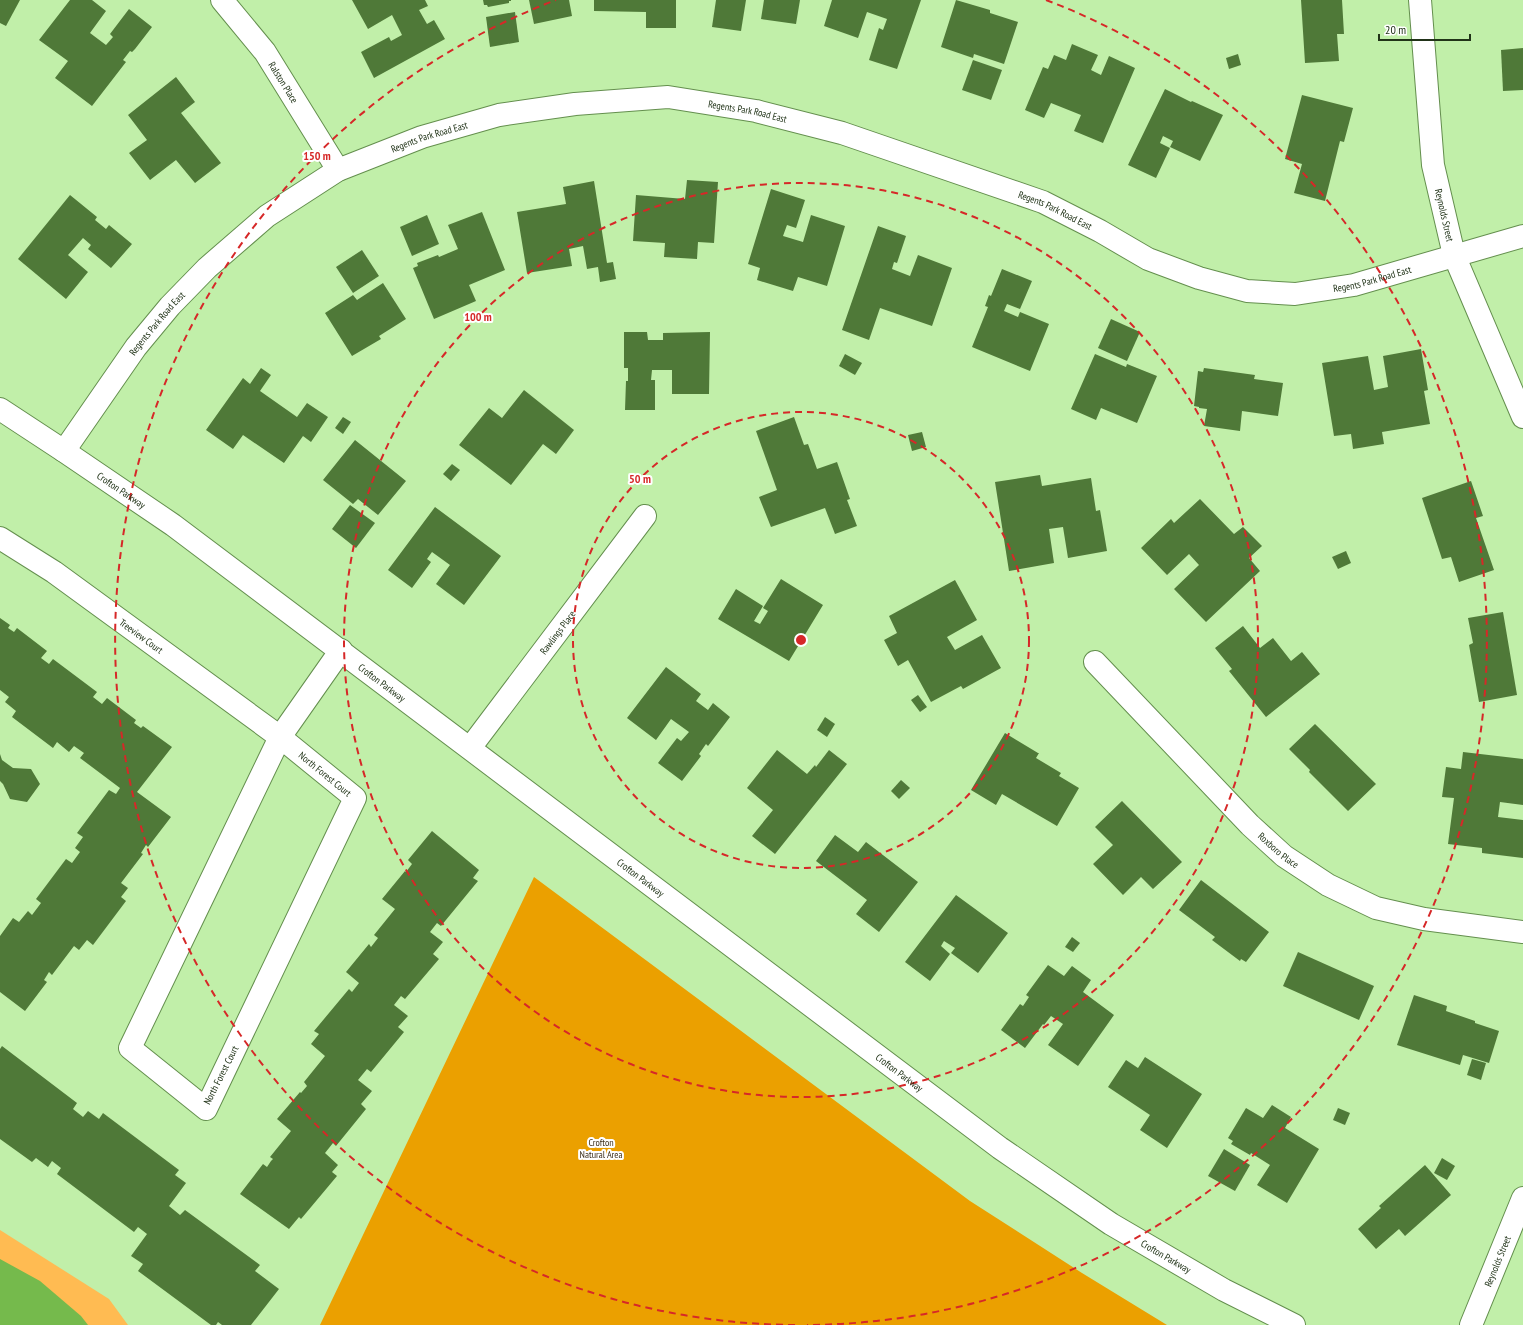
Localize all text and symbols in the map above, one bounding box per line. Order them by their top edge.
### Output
scale bar [1379,16,1470,42]
text: 20 m [1385,22,1406,37]
street label: Ralston Place [266,59,301,105]
street label: Regents Park Road East [707,97,789,125]
street label: Regents Park Road East [389,118,469,155]
text: 150 m [303,148,331,163]
street label: Reynolds Street [1432,187,1457,243]
street label: Regents Park Road East [1017,188,1095,233]
street label: Regents Park Road East [1332,262,1413,295]
street label: Regents Park Road East [126,288,188,358]
text: 100 m [464,309,492,324]
street label: Crofton Parkway [95,469,148,511]
text: 50 m [629,471,651,486]
street label: Rawlings Place [537,608,578,657]
street label: Treeview Court [117,615,166,656]
centre of rings [794,633,808,647]
street label: Crofton Parkway [356,660,408,705]
street label: North Forest Court [296,748,355,799]
street label: Roxboro Place [1256,829,1301,871]
street label: Crofton Parkway [615,855,667,900]
street label: North Forest Court [201,1043,241,1107]
street label: Crofton Parkway [873,1050,926,1095]
park label: Crofton Natural Area [580,1136,623,1161]
street label: Reynolds Street [1481,1234,1513,1289]
street label: Crofton Parkway [1139,1236,1194,1276]

